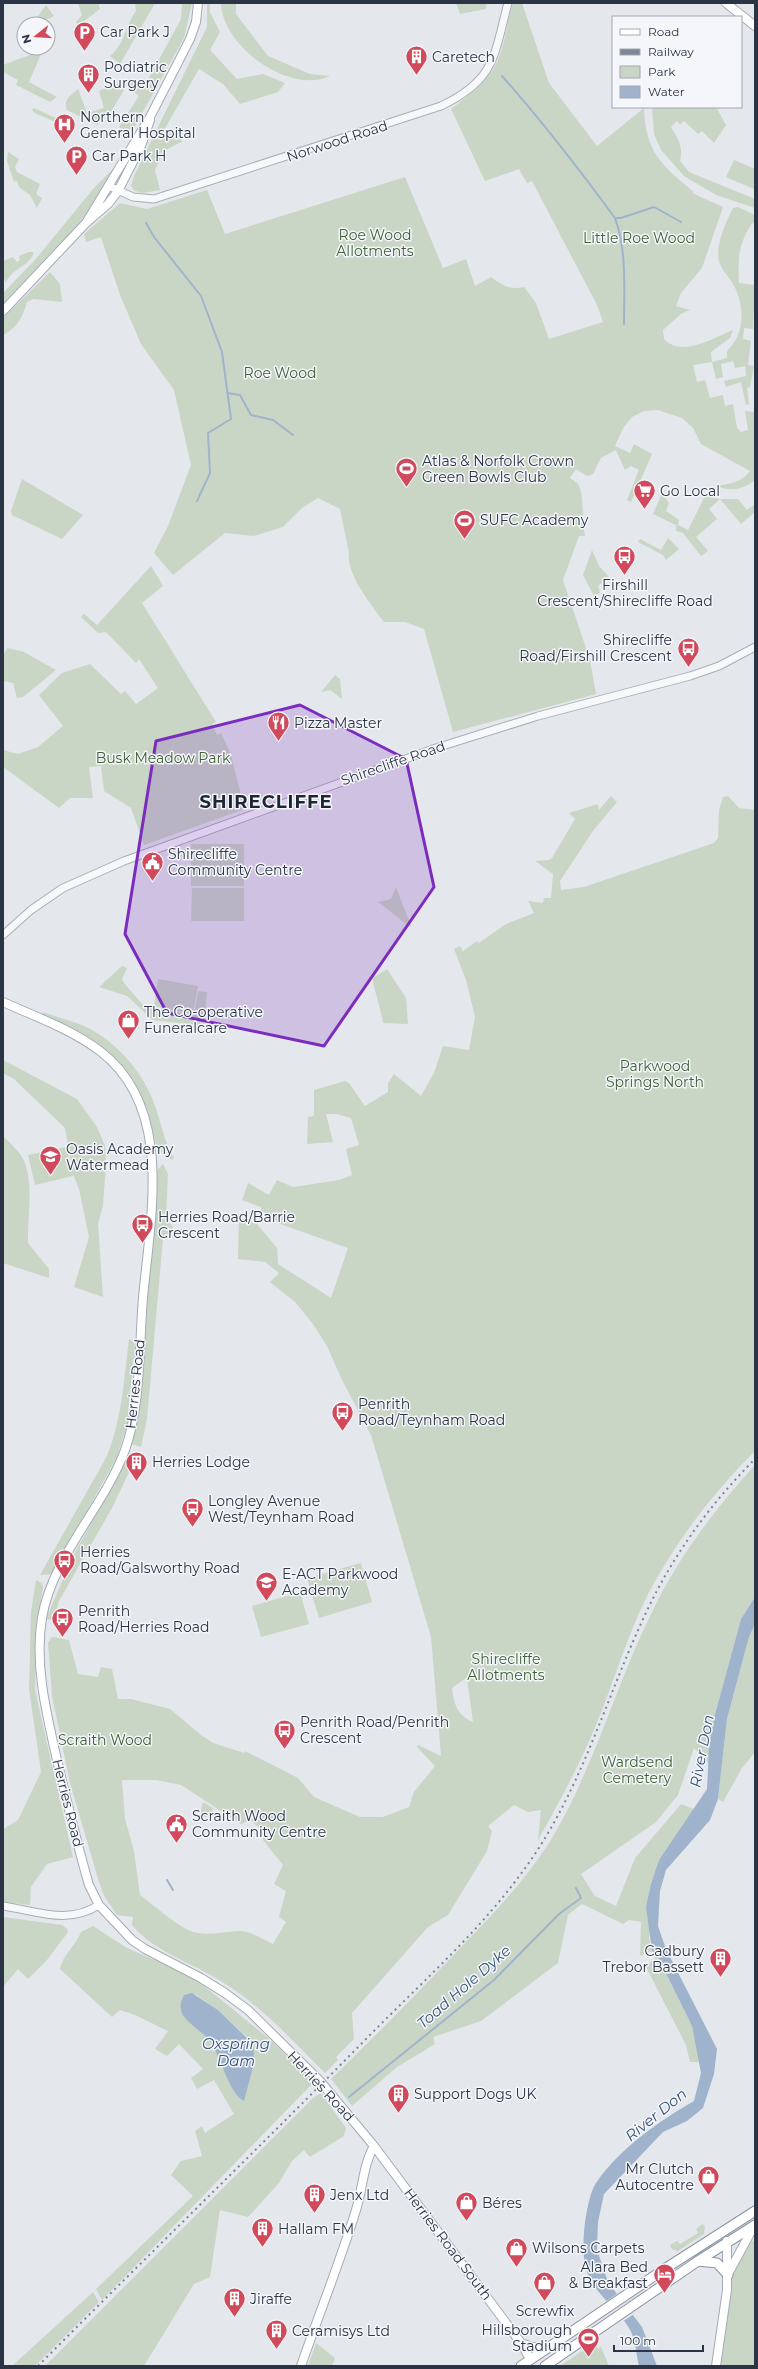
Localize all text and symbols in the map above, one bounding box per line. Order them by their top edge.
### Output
north arrow [16,16,56,56]
legend [612,16,742,108]
parking icon: Car Park J [72,19,98,52]
place label: Car Park J [100,23,170,41]
text: Road [648,24,679,39]
text: N [18,33,34,45]
building icon: Caretech [403,44,429,77]
text: Railway [648,44,694,59]
place label: Caretech [432,48,495,66]
place label: Podiatric Surgery [104,58,167,92]
building icon: Podiatric Surgery [75,62,101,95]
text: Park [648,64,676,79]
text: Water [648,84,685,99]
place label: Northern General Hospital [80,108,196,142]
hospital icon: Northern General Hospital [51,112,77,145]
street label: Norwood Road [284,116,390,166]
parking icon: Car Park H [63,143,89,176]
place label: Car Park H [92,147,166,165]
park label: Roe Wood Allotments [336,226,414,260]
park label: Little Roe Wood [583,229,695,247]
park label: Roe Wood [244,364,316,382]
place label: Atlas & Norfolk Crown Green Bowls Club [422,452,574,486]
sports icon: Atlas & Norfolk Crown Green Bowls Club [393,456,419,489]
supermarket icon: Go Local [631,478,657,511]
place label: Go Local [660,482,720,500]
sports icon: SUFC Academy [452,507,478,540]
place label: SUFC Academy [480,511,589,529]
bus stop icon: Firshill Crescent/Shirecliffe Road [612,544,638,577]
place label: Firshill Crescent/Shirecliffe Road [537,576,713,610]
place label: Shirecliffe Road/Firshill Crescent [519,631,672,665]
bus stop icon: Shirecliffe Road/Firshill Crescent [675,635,701,668]
restaurant icon: Pizza Master [266,710,292,743]
place label: Pizza Master [294,714,382,732]
street label: Shirecliffe Road [338,737,448,789]
park label: Busk Meadow Park [96,749,231,767]
district label: SHIRECLIFFE [199,791,333,813]
place label: Shirecliffe Community Centre [168,845,302,879]
public building icon: Shirecliffe Community Centre [139,849,165,882]
place label: The Co-operative Funeralcare [144,1003,263,1037]
shop icon: The Co-operative Funeralcare [116,1007,142,1040]
park label: Parkwood Springs North [606,1057,704,1091]
place label: Oasis Academy Watermead [66,1140,174,1174]
school or university icon: Oasis Academy Watermead [38,1144,64,1177]
place label: Herries Road/Barrie Crescent [158,1208,295,1242]
bus stop icon: Herries Road/Barrie Crescent [129,1212,155,1245]
street label: Herries Road [121,1338,149,1430]
place label: Penrith Road/Teynham Road [358,1395,505,1429]
bus stop icon: Penrith Road/Teynham Road [330,1399,356,1432]
building icon: Herries Lodge [123,1449,149,1482]
place label: Herries Lodge [152,1453,250,1471]
place label: Longley Avenue West/Teynham Road [208,1492,354,1526]
bus stop icon: Longley Avenue West/Teynham Road [179,1496,205,1529]
place label: Herries Road/Galsworthy Road [80,1543,240,1577]
bus stop icon: Herries Road/Galsworthy Road [52,1547,78,1580]
place label: E-ACT Parkwood Academy [282,1565,398,1599]
school or university icon: E-ACT Parkwood Academy [254,1569,280,1602]
place label: Penrith Road/Herries Road [78,1602,209,1636]
bus stop icon: Penrith Road/Herries Road [50,1606,76,1639]
park label: Shirecliffe Allotments [467,1650,545,1684]
place label: Penrith Road/Penrith Crescent [300,1713,449,1747]
water label: River Don [685,1713,718,1789]
bus stop icon: Penrith Road/Penrith Crescent [271,1717,297,1750]
park label: Scraith Wood [58,1731,152,1749]
park label: Wardsend Cemetery [601,1753,673,1787]
street label: Herries Road [48,1757,88,1849]
place label: Scraith Wood Community Centre [192,1807,326,1841]
public building icon: Scraith Wood Community Centre [164,1811,190,1844]
water label: Toad Hole Dyke [413,1941,515,2033]
place label: Cadbury Trebor Bassett [603,1942,704,1976]
building icon: Cadbury Trebor Bassett [707,1946,733,1979]
water label: Oxspring Dam [202,2034,270,2070]
street label: Herries Road [284,2047,358,2125]
building icon: Support Dogs UK [385,2081,411,2114]
water label: River Don [621,2084,690,2145]
place label: Support Dogs UK [414,2085,536,2103]
place label: Mr Clutch Autocentre [615,2160,694,2194]
shop icon: Mr Clutch Autocentre [696,2164,722,2197]
building icon: Jenx Ltd [301,2182,327,2215]
street label: Herries Road South [400,2184,496,2304]
place label: Jenx Ltd [329,2186,389,2204]
shop icon: Béres [454,2190,480,2223]
place label: Béres [482,2194,522,2212]
building icon: Hallam FM [250,2216,276,2249]
place label: Hallam FM [278,2220,354,2238]
shop icon: Wilsons Carpets [504,2235,530,2268]
place label: Wilsons Carpets [532,2239,645,2257]
place label: Alara Bed & Breakfast [569,2258,648,2292]
hotel icon: Alara Bed & Breakfast [651,2262,677,2295]
shop icon: Screwfix [532,2270,558,2303]
building icon: Jiraffe [222,2286,248,2319]
place label: Jiraffe [249,2290,292,2308]
place label: Screwfix [516,2302,575,2320]
building icon: Ceramisys Ltd [263,2318,289,2351]
place label: Hillsborough Stadium [482,2321,572,2355]
place label: Ceramisys Ltd [292,2322,390,2340]
sports icon: Hillsborough Stadium [575,2325,601,2358]
scale bar [614,2327,703,2353]
text: 100 m [620,2333,656,2348]

